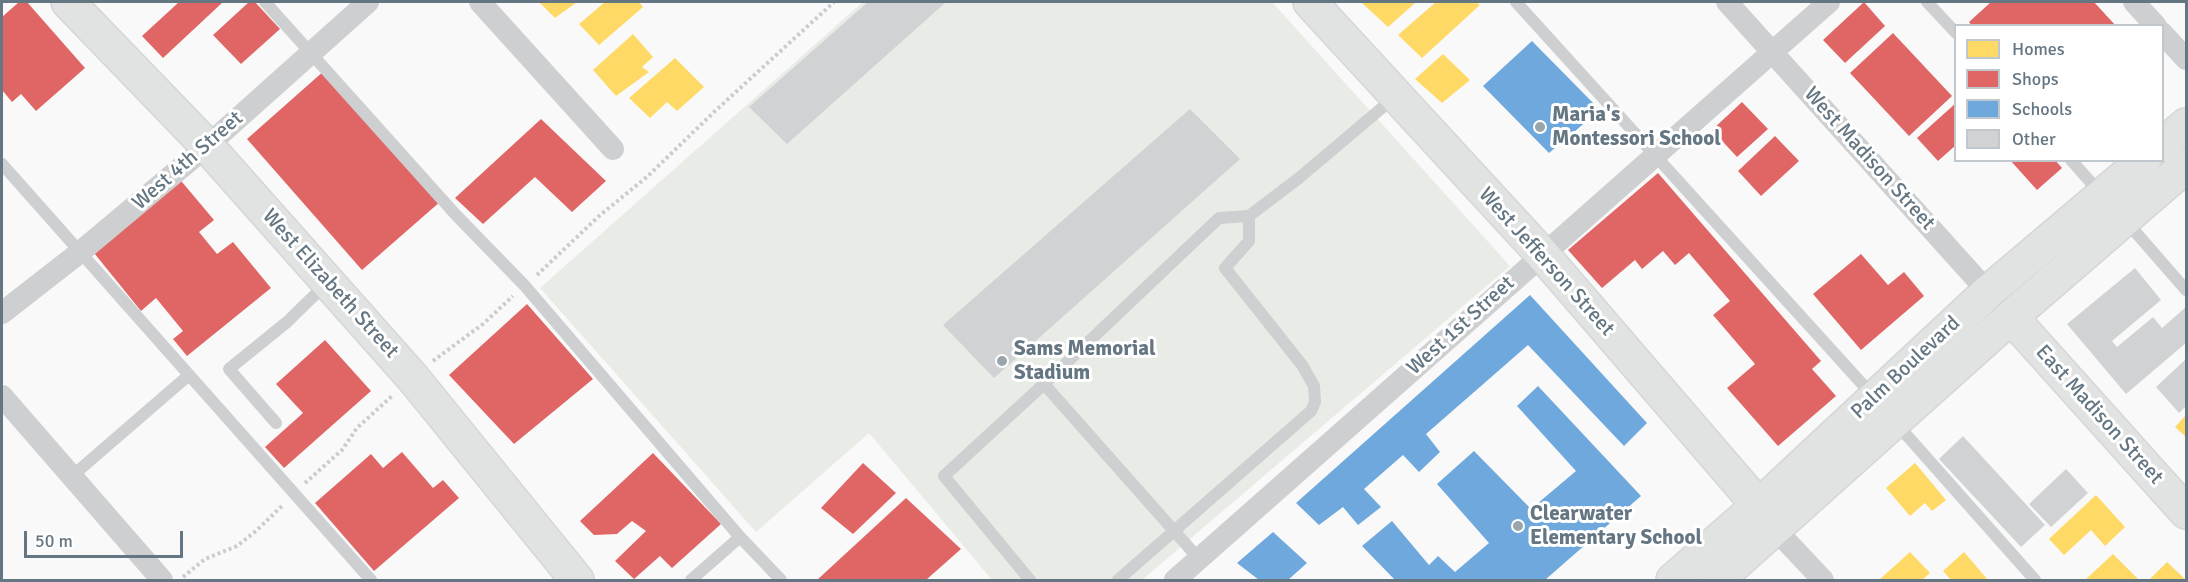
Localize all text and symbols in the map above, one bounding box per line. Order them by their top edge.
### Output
legend [1954,24,2164,162]
text: Homes [2012,38,2065,60]
text: Shops [2012,68,2059,90]
street label: West Madison Street [1798,82,1940,236]
text: Schools [2012,98,2072,120]
place label: Maria's Montessori School [1552,102,1721,152]
street label: West 4th Street [128,106,248,216]
marker: Maria's Montessori School [1533,120,1547,134]
text: Other [2012,128,2056,150]
street label: West Jefferson Street [1473,183,1619,341]
street label: West Elizabeth Street [256,204,404,364]
street label: West 1st Street [1402,271,1520,381]
street label: Palm Boulevard [1846,311,1966,425]
place label: Sams Memorial Stadium [1014,336,1156,386]
street label: East Madison Street [2030,340,2168,490]
marker: Sams Memorial Stadium [995,354,1009,368]
place label: Clearwater Elementary School [1530,501,1702,551]
scale bar [27,519,186,557]
marker: Clearwater Elementary School [1511,519,1525,533]
text: 50 m [35,530,73,552]

